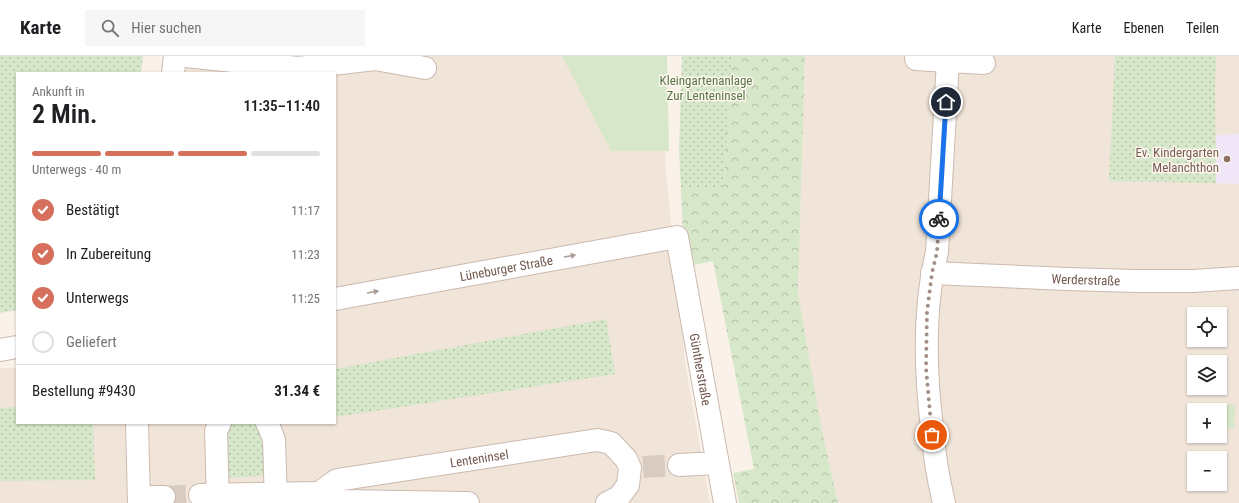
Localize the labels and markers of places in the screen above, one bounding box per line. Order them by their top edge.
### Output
pin [929,85,963,119]
place label: Ev. Kindergarten Melanchthon [1136,145,1219,175]
marker: Ev. Kindergarten Melanchthon [1222,154,1232,164]
pin [915,418,949,452]

